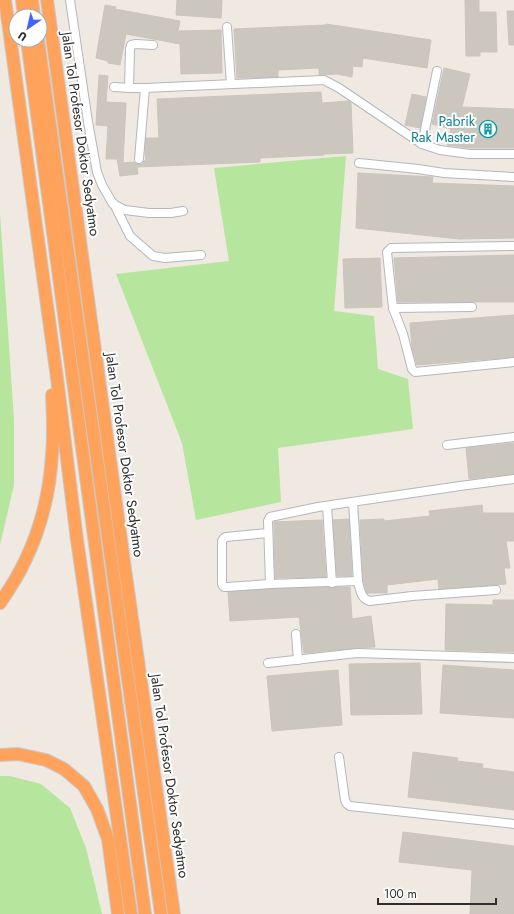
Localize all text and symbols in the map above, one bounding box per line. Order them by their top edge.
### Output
north arrow [8,8,48,48]
text: U [15,27,30,45]
street label: Jalan Tol Profesor Doktor Sedyatmo [56,29,105,238]
place label: Pabrik Rak Master [411,111,476,147]
building icon: Pabrik Rak Master [478,119,498,139]
street label: Jalan Tol Profesor Doktor Sedyatmo [100,350,149,559]
street label: Jalan Tol Profesor Doktor Sedyatmo [145,671,194,880]
scale bar [378,880,496,906]
text: 100 m [384,885,417,903]

